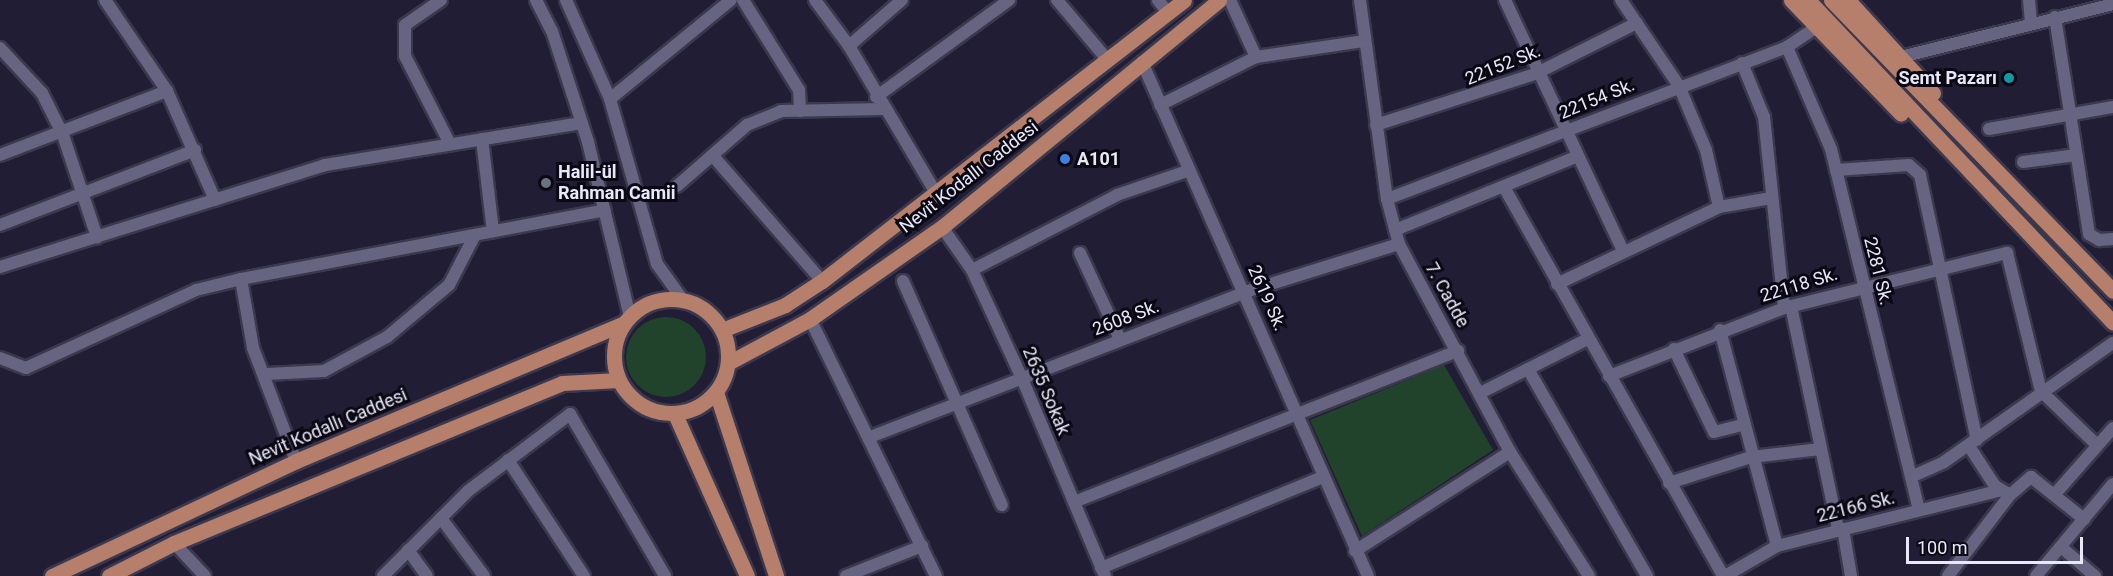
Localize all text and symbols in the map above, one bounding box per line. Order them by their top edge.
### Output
street label: 22152 Sk. [1462,40,1544,90]
place label: Semt Pazarı [1899,67,1997,89]
marker: Semt Pazarı [2002,71,2016,85]
street label: 22154 Sk. [1556,74,1638,124]
street label: Nevit Kodallı Caddesi [895,116,1043,238]
place label: A101 [1077,148,1120,170]
marker: A101 [1058,152,1072,166]
place label: Halil-ül Rahman Camii [558,162,676,204]
marker: Halil-ül Rahman Camii [539,176,553,190]
street label: 2281 Sk. [1859,235,1897,307]
street label: 7. Cadde [1420,259,1474,331]
street label: 2619 Sk. [1243,262,1291,334]
street label: 22118 Sk. [1758,263,1840,307]
street label: 2608 Sk. [1090,295,1162,341]
street label: 2635 Sokak [1018,344,1074,438]
street label: Nevit Kodallı Caddesi [246,384,410,470]
street label: 22166 Sk. [1815,487,1897,527]
scale bar [1909,525,2086,563]
text: 100 m [1917,537,1968,558]

